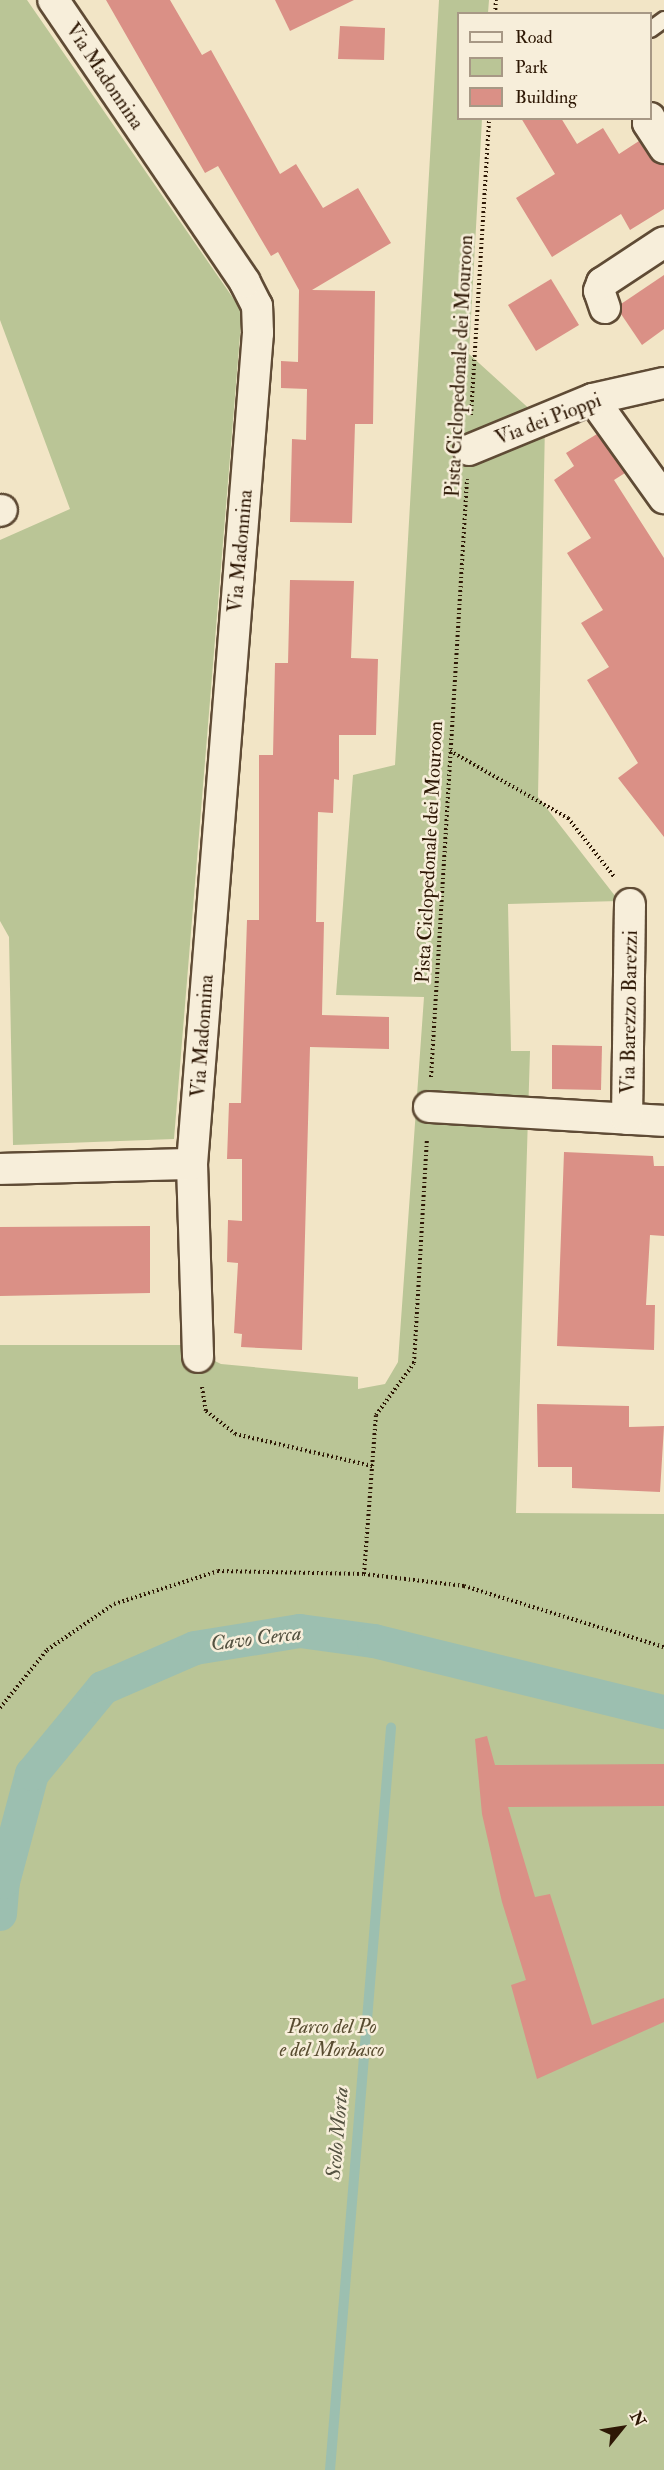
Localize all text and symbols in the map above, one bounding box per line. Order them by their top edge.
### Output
legend [457,12,652,120]
street label: Via Madonnina [61,18,149,134]
text: Road [515,26,553,49]
text: Park [515,56,548,79]
text: Building [515,86,577,109]
street label: Pista Ciclopedonale dei Mouroon [440,234,478,498]
street label: Via dei Pioppi [492,388,604,450]
street label: Via Madonnina [223,489,257,613]
street label: Pista Ciclopedonale dei Mouroon [410,720,448,984]
street label: Via Barezzo Barezzi [616,930,642,1094]
street label: Via Madonnina [186,974,218,1098]
water label: Cavo Cerca [209,1621,303,1657]
park label: Parco del Po e del Morbasco [280,2015,384,2062]
water label: Scolo Morta [321,2086,355,2180]
north arrow [592,2398,652,2458]
text: N [625,2408,650,2430]

